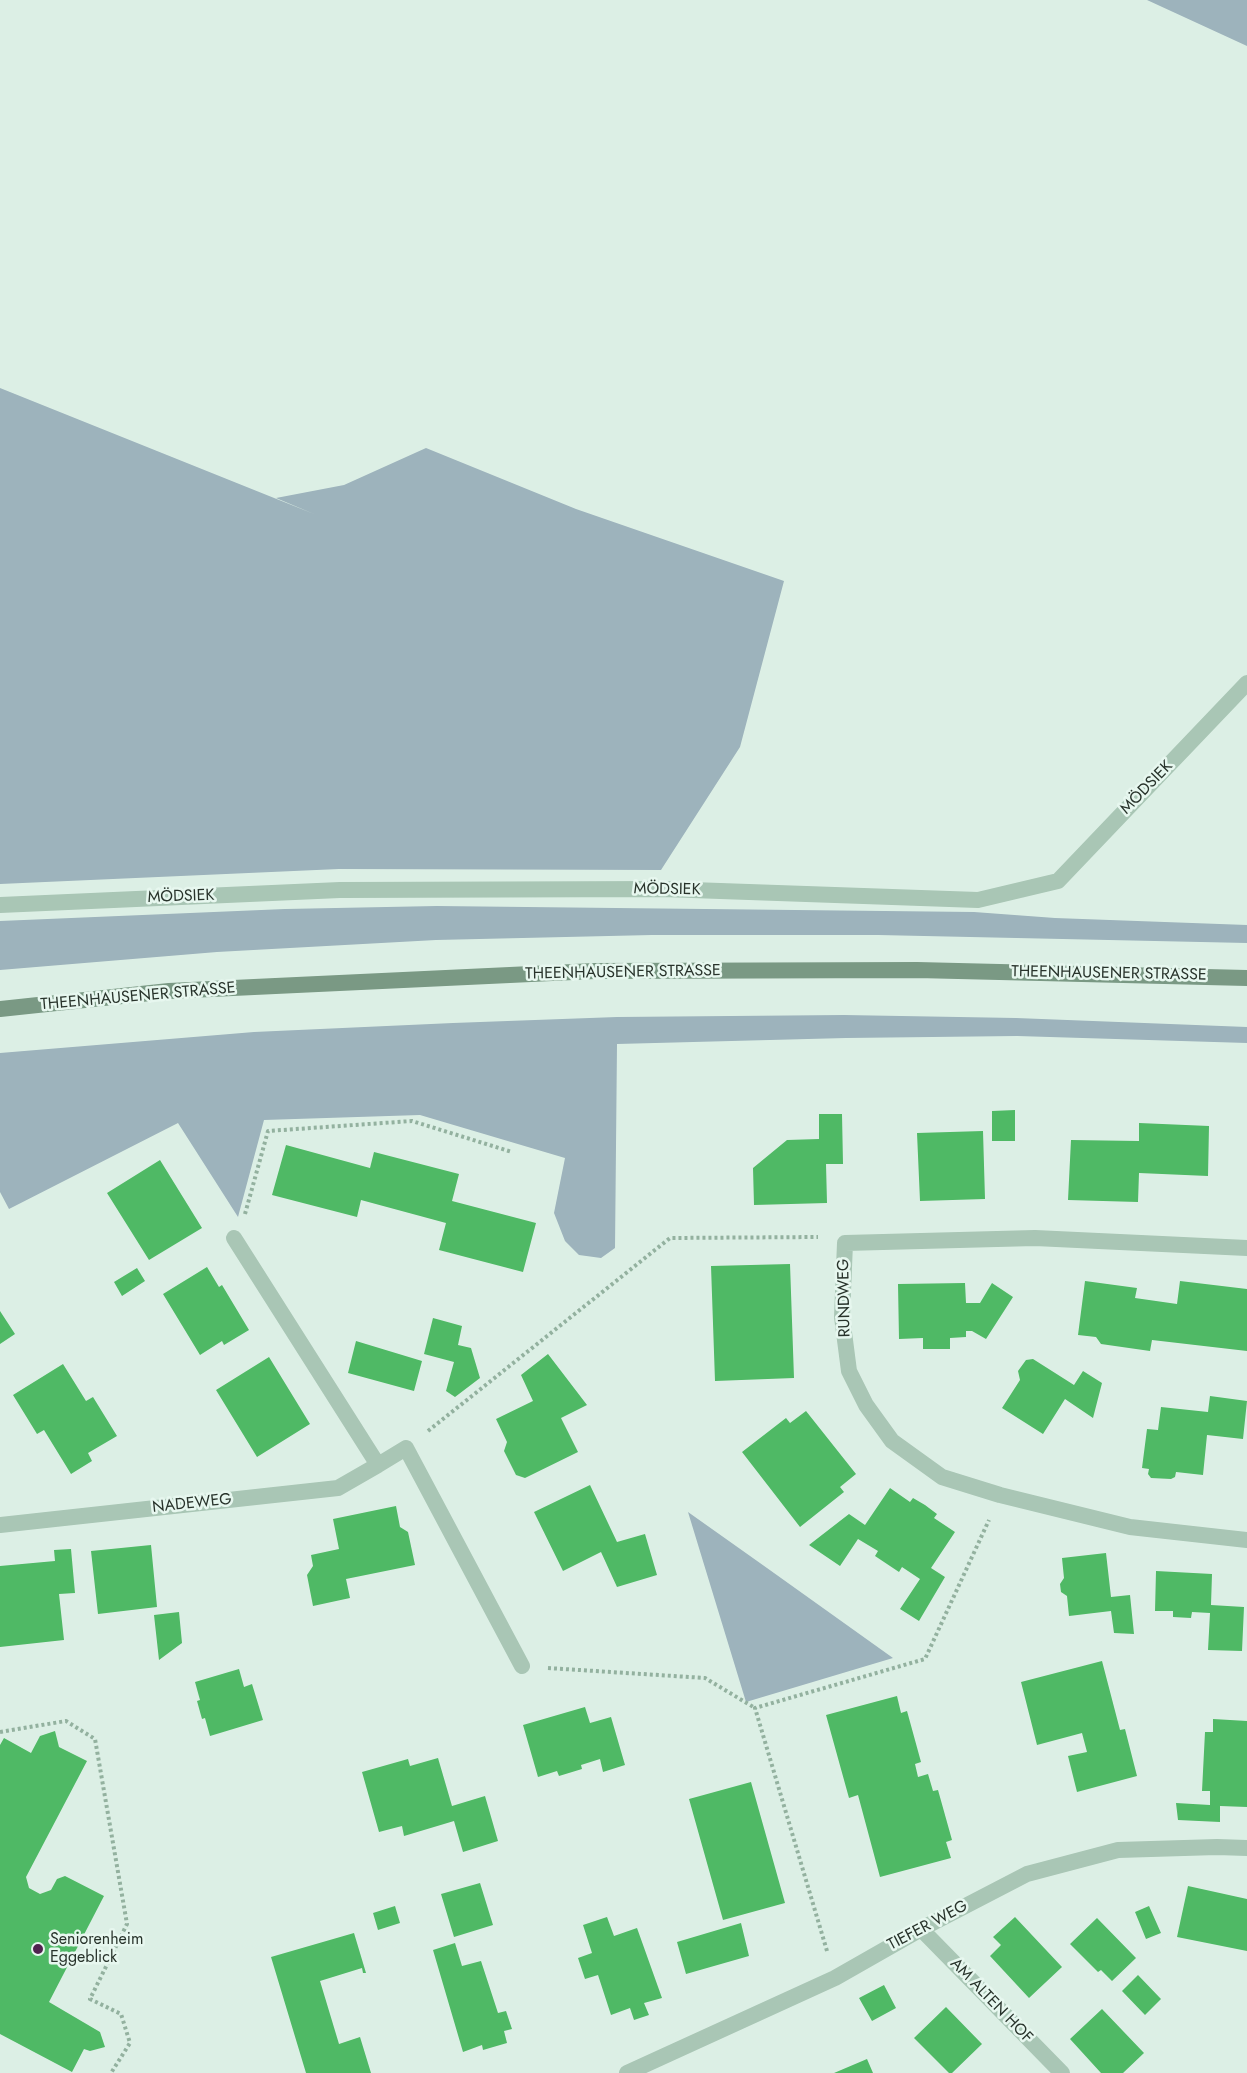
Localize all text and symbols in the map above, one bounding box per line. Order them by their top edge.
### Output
street label: MÖDSIEK [1117,757,1177,819]
street label: MÖDSIEK [633,880,701,900]
street label: MÖDSIEK [147,886,215,908]
street label: THEENHAUSENER STRASSE [525,962,721,984]
street label: THEENHAUSENER STRASSE [1011,963,1207,985]
street label: THEENHAUSENER STRASSE [40,979,236,1015]
street label: RUNDWEG [835,1258,855,1338]
street label: NADEWEG [151,1490,233,1518]
street label: TIEFER WEG [885,1897,971,1955]
place label: Seniorenheim Eggeblick [50,1930,143,1968]
marker: Seniorenheim Eggeblick [31,1942,45,1956]
street label: AM ALTEN HOF [946,1955,1036,2047]

